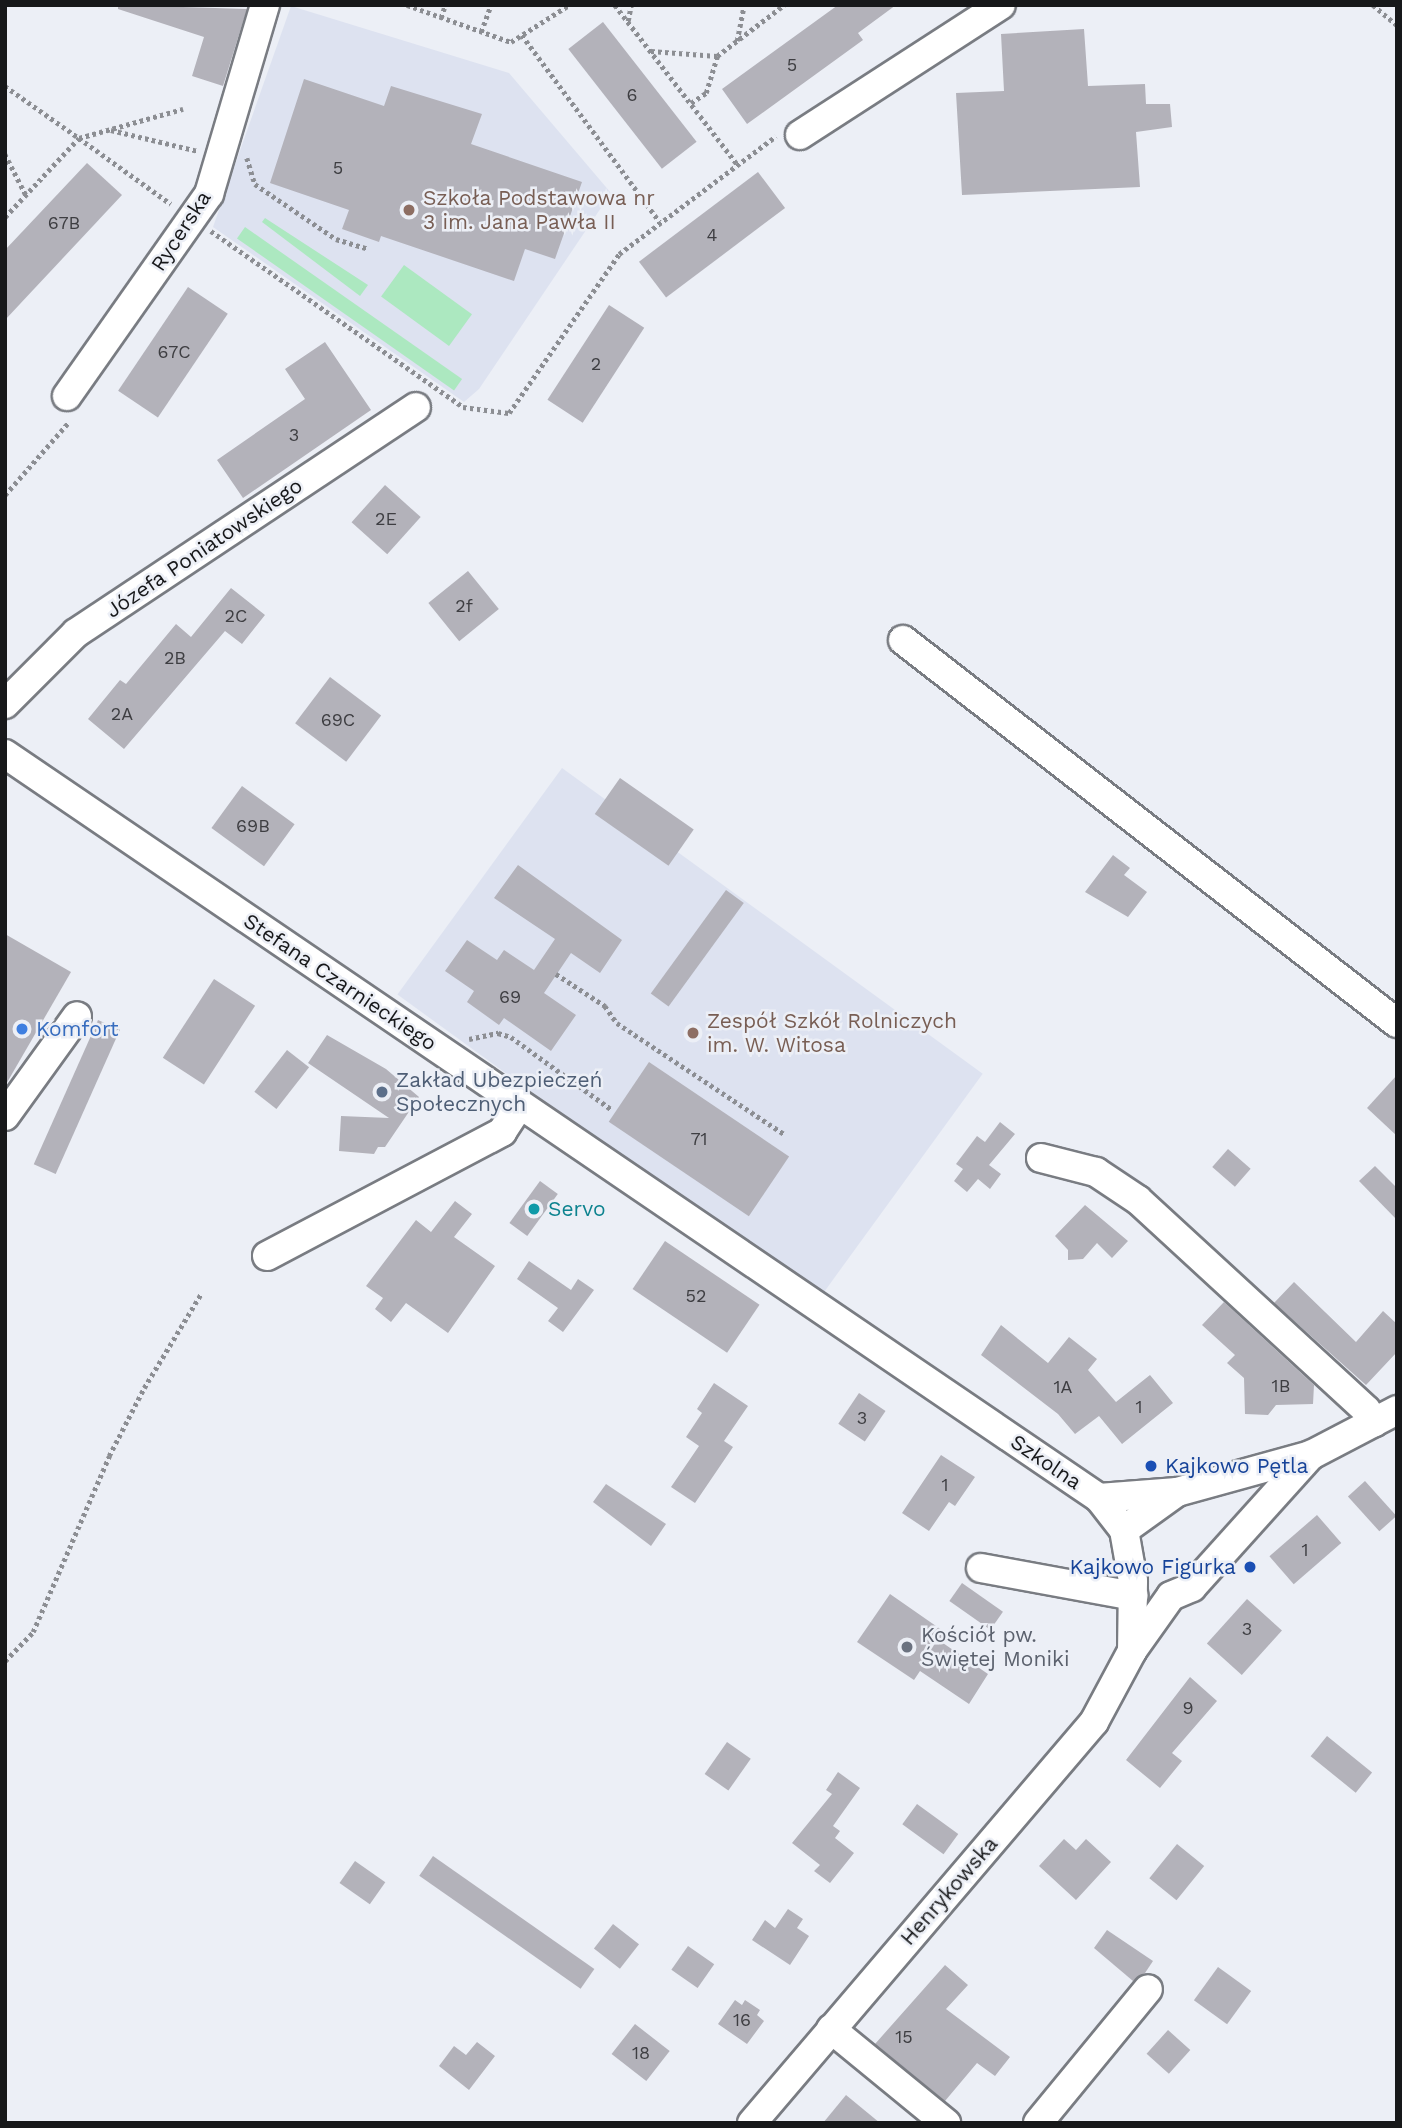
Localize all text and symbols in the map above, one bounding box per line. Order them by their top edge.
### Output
house number: 5 [787,54,797,76]
house number: 6 [627,84,637,106]
house number: 5 [333,157,343,179]
place label: Szkoła Podstawowa nr 3 im. Jana Pawła II [423,185,656,235]
street label: Rycerska [146,186,216,276]
marker: Szkoła Podstawowa nr 3 im. Jana Pawła II [401,202,417,218]
house number: 67B [48,212,80,234]
house number: 4 [707,224,717,246]
house number: 67C [158,341,190,363]
house number: 2 [591,353,601,375]
house number: 3 [289,424,299,446]
street label: Józefa Poniatowskiego [101,473,307,623]
house number: 2E [375,508,397,530]
house number: 2f [455,595,473,617]
house number: 2C [225,605,247,627]
house number: 2B [164,647,186,669]
house number: 2A [111,703,133,725]
house number: 69C [321,709,355,731]
house number: 69B [236,815,270,837]
street label: Stefana Czarnieckiego [239,908,441,1056]
house number: 69 [499,986,521,1008]
place label: Zespół Szkół Rolniczych im. W. Witosa [707,1008,957,1058]
place label: Komfort [36,1016,119,1042]
marker: Komfort [14,1021,30,1037]
marker: Zespół Szkół Rolniczych im. W. Witosa [685,1025,701,1041]
place label: Zakład Ubezpieczeń Społecznych [396,1067,603,1117]
marker: Zakład Ubezpieczeń Społecznych [374,1084,390,1100]
house number: 71 [690,1128,708,1150]
place label: Servo [548,1196,606,1222]
marker: Servo [526,1201,542,1217]
house number: 52 [686,1285,706,1307]
house number: 1B [1272,1375,1290,1397]
house number: 1A [1054,1376,1072,1398]
house number: 1 [1135,1396,1143,1418]
house number: 3 [857,1407,867,1429]
street label: Szkolna [1006,1429,1086,1495]
place label: Kajkowo Pętla [1165,1453,1308,1479]
marker: Kajkowo Pętla [1143,1458,1159,1474]
house number: 1 [941,1474,949,1496]
house number: 1 [1301,1539,1309,1561]
place label: Kajkowo Figurka [1070,1554,1236,1580]
marker: Kajkowo Figurka [1242,1559,1258,1575]
house number: 3 [1242,1618,1252,1640]
place label: Kościół pw. Świętej Moniki [921,1622,1070,1672]
marker: Kościół pw. Świętej Moniki [899,1639,915,1655]
house number: 9 [1182,1697,1194,1719]
street label: Henrykowska [895,1832,1003,1950]
house number: 16 [733,2009,751,2031]
house number: 15 [895,2026,913,2048]
house number: 18 [632,2042,650,2064]

